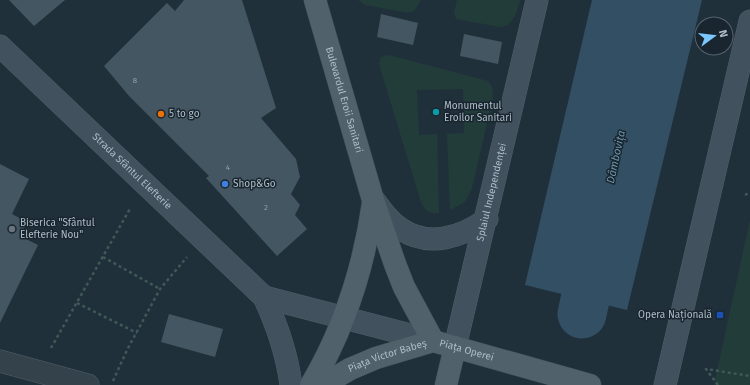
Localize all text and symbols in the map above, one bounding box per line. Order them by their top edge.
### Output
north arrow [694,16,734,56]
text: N [716,28,730,39]
street label: Bulevardul Eroii Sanitari [323,46,365,154]
house number: 8 [133,76,138,85]
place label: Monumentul Eroilor Sanitari [444,100,512,124]
marker: Monumentul Eroilor Sanitari [431,107,441,117]
place label: 5 to go [169,108,200,120]
marker: 5 to go [156,109,166,119]
water label: Dâmbovița [604,129,628,185]
street label: Strada Sfântul Elefterie [90,131,174,212]
street label: Splaiul Independenței [474,142,509,243]
house number: 4 [226,163,231,172]
place label: Shop&Go [233,178,276,190]
marker: Shop&Go [220,179,230,189]
house number: 2 [264,203,268,212]
place label: Biserica "Sfântul Elefterie Nou" [20,217,95,241]
marker: Biserica "Sfântul Elefterie Nou" [7,224,17,234]
place label: Opera Națională [638,309,712,321]
marker: Opera Națională [715,310,725,320]
street label: Piața Victor Babeș [346,337,428,375]
street label: Piața Operei [438,337,495,364]

